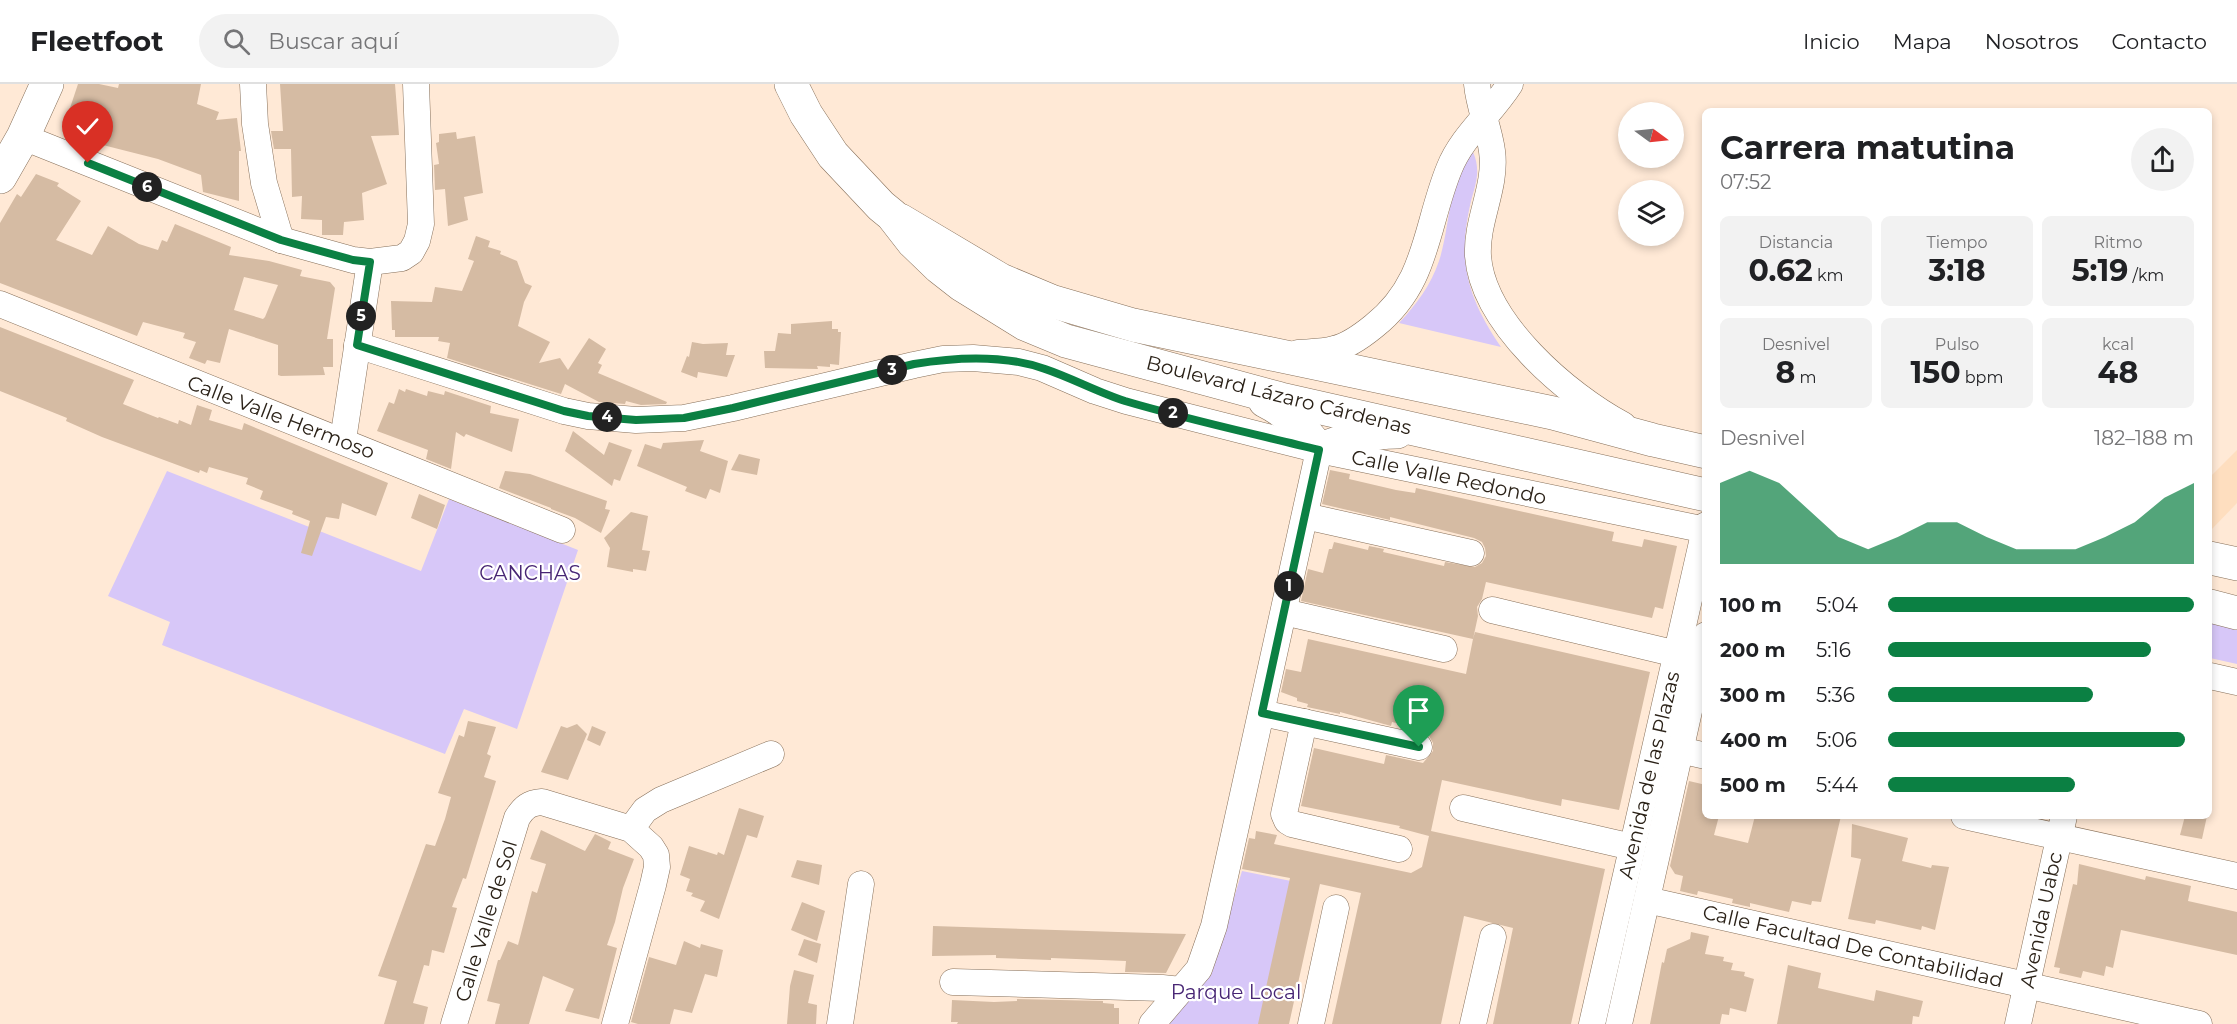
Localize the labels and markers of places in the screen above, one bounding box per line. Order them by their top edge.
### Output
pin [62,101,113,163]
pin: 6 [132,172,162,202]
pin: 5 [346,301,376,331]
pin: 3 [877,355,907,385]
pin: 2 [1158,398,1188,428]
pin: 4 [592,402,622,432]
pin: 1 [1274,571,1304,601]
pin [1393,685,1444,747]

